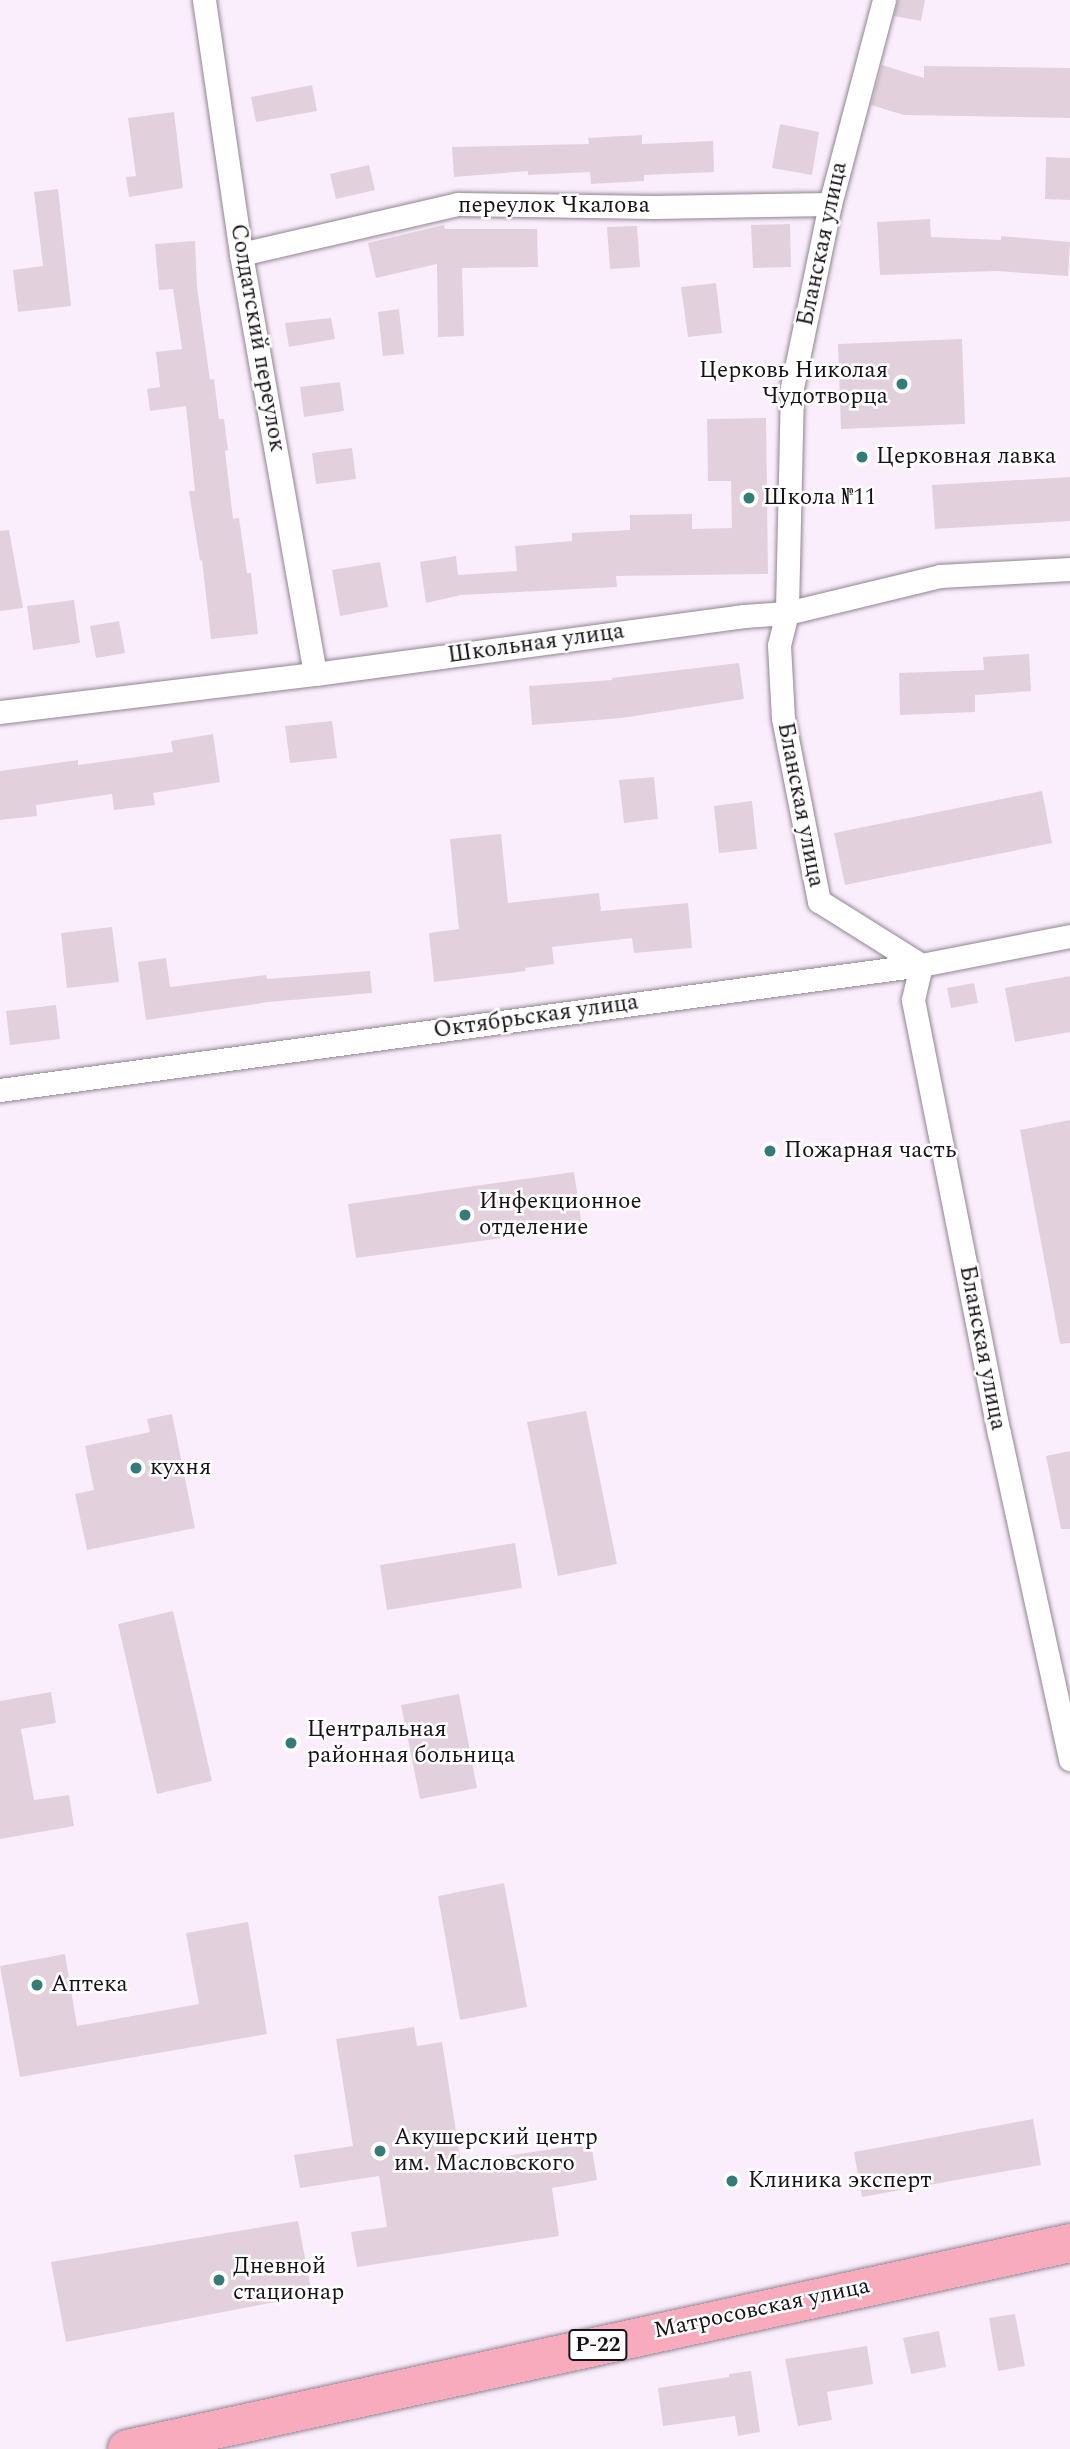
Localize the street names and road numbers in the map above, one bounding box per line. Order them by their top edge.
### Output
street label: Бланская улица [792,159,854,329]
street label: переулок Чкалова [458,192,650,220]
street label: Солдатский переулок [223,222,291,454]
street label: Школьная улица [446,618,626,670]
street label: Бланская улица [770,720,830,890]
street label: Октябрьская улица [432,989,640,1045]
street label: Бланская улица [952,1263,1012,1433]
street label: Матросовская улица [652,2273,872,2345]
road number: Р-22 [568,2328,628,2362]

